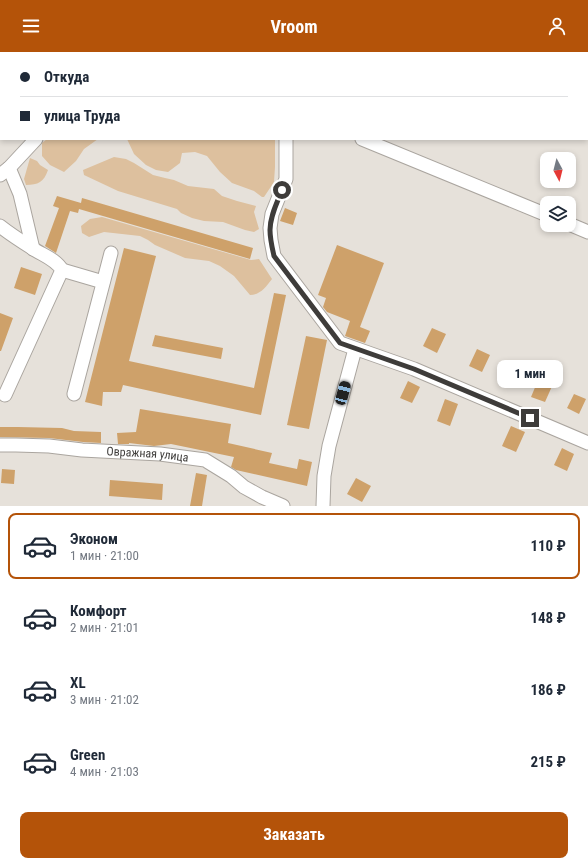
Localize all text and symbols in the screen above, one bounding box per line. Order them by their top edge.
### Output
icon: menu [20,15,42,37]
icon: person [546,15,568,37]
text: Vroom [270,16,318,37]
text: Откуда [44,68,89,86]
text: улица Труда [44,107,120,125]
north arrow [540,152,576,188]
map controls [540,152,576,232]
route start [273,181,291,199]
button: layers [540,196,576,232]
callout: 1 мин [497,360,563,388]
text: 1 мин [514,366,546,381]
car [334,380,352,406]
route end [521,409,539,427]
street label: Овражная улица [106,444,190,465]
icon: car [22,528,58,564]
text: Эконом [70,530,118,548]
text: 110 ₽ [530,537,566,555]
text: 1 мин · 21:00 [70,548,139,563]
icon: car [22,600,58,636]
text: Комфорт [70,602,127,620]
text: 148 ₽ [530,609,566,627]
text: 2 мин · 21:01 [70,620,139,635]
icon: car [22,672,58,708]
text: XL [70,674,86,692]
text: 186 ₽ [530,681,566,699]
text: 3 мин · 21:02 [70,692,139,707]
icon: car [22,744,58,780]
text: Green [70,746,105,764]
text: 215 ₽ [530,753,566,771]
text: 4 мин · 21:03 [70,764,139,779]
button: Заказать [20,812,568,858]

